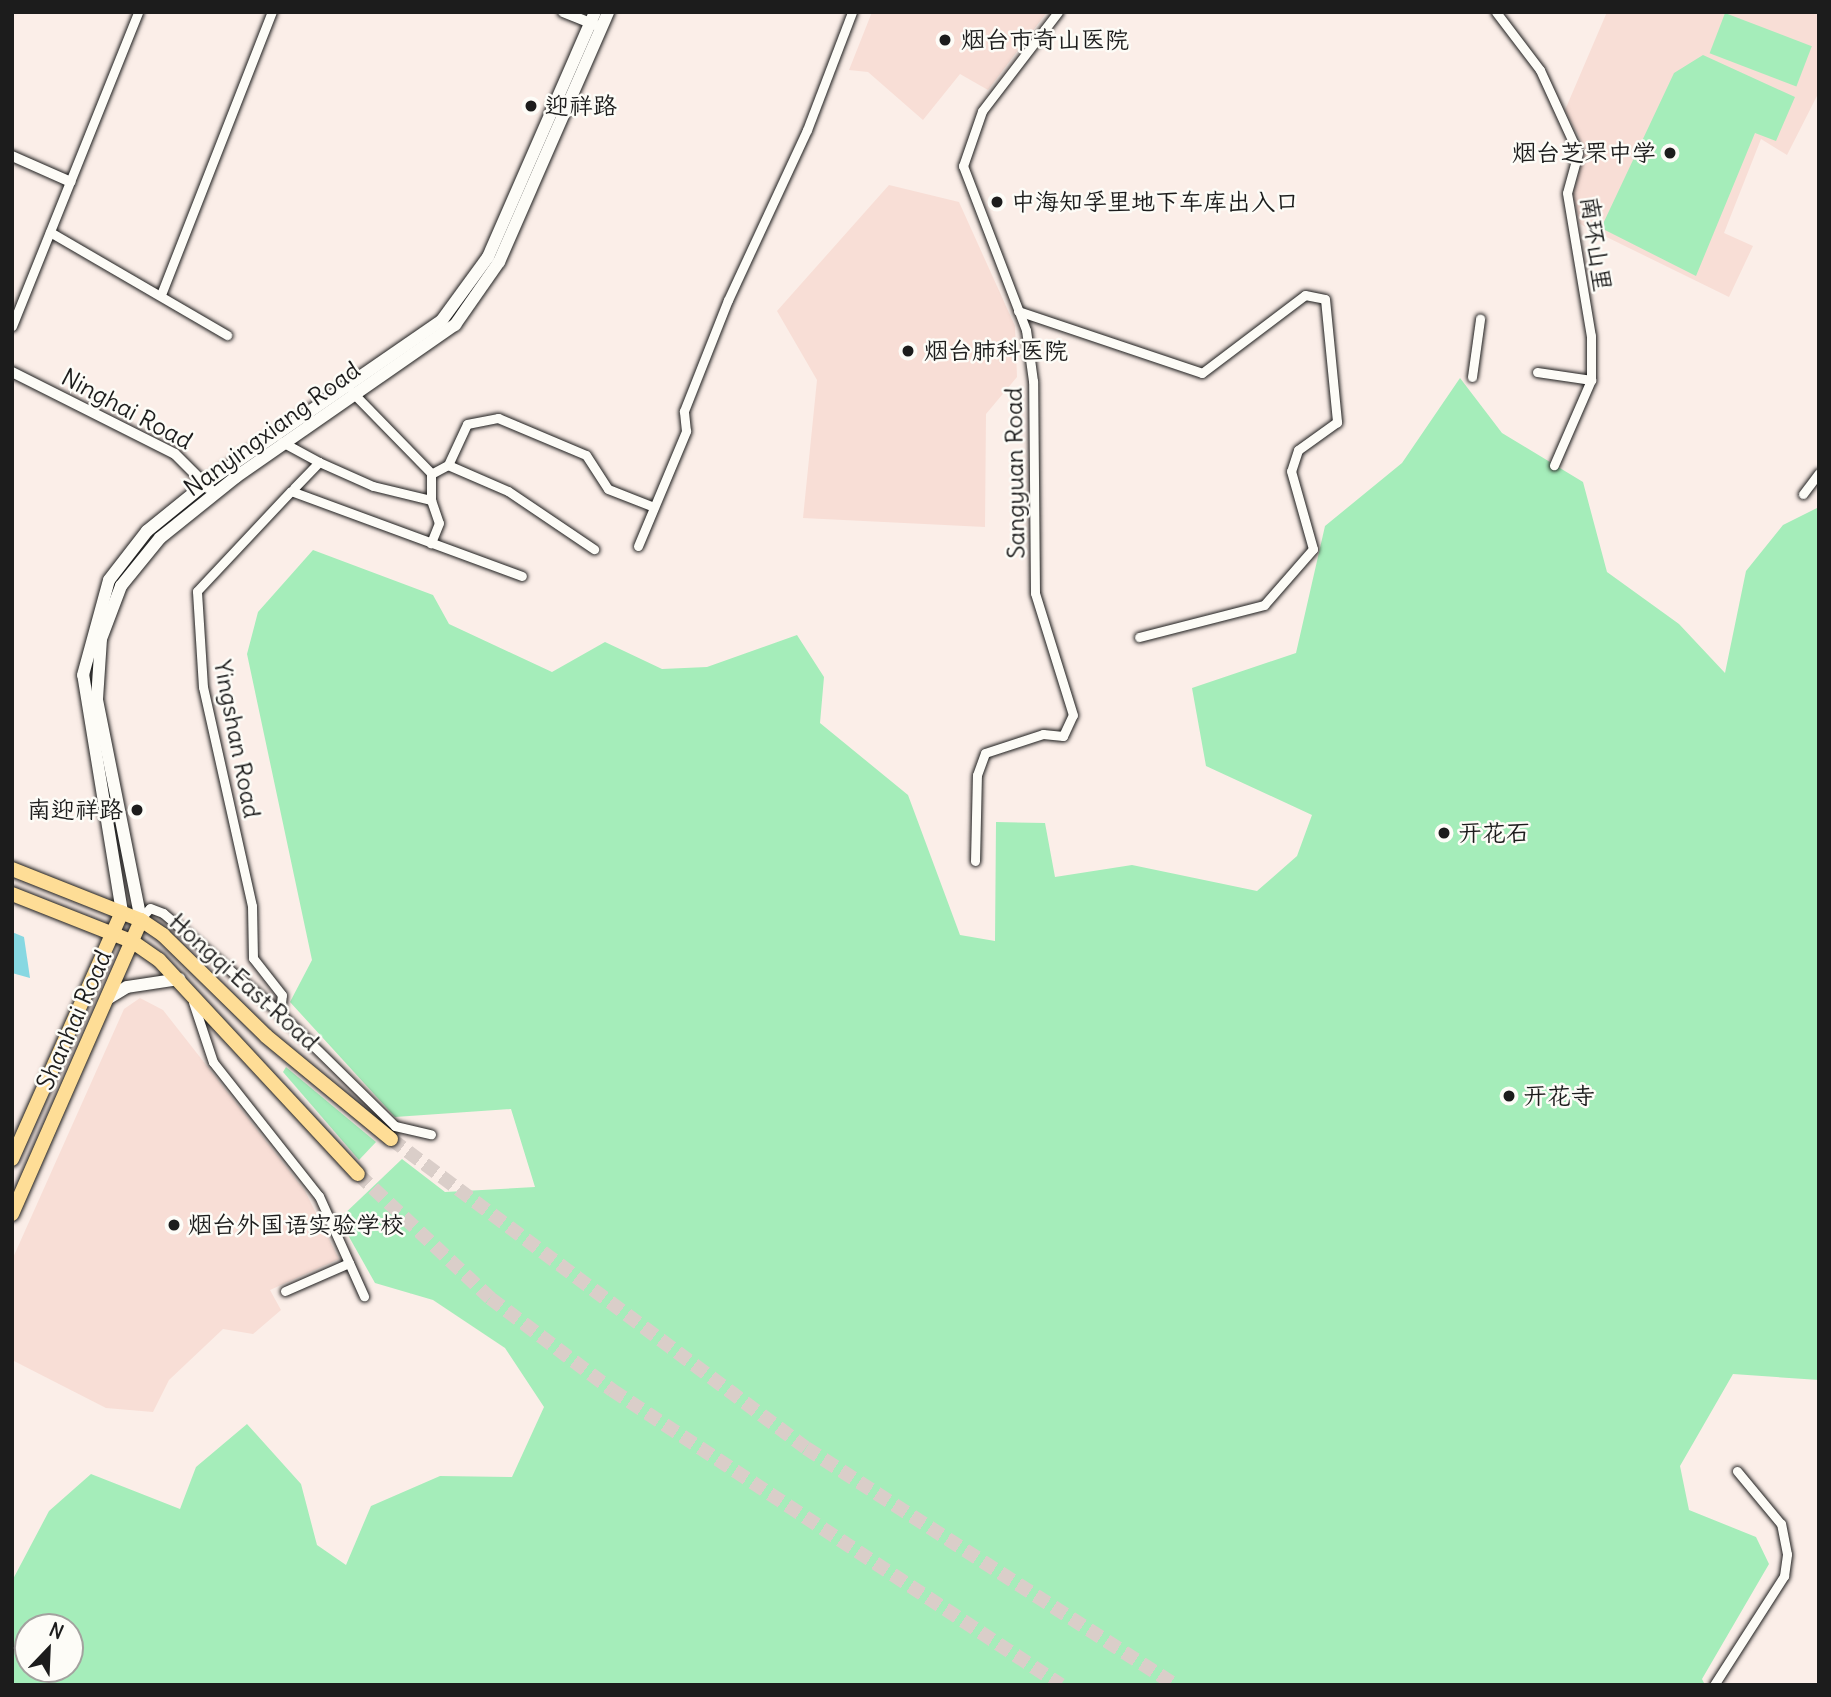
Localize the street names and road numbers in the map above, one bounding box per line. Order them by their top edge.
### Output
street label: 南环山里 [1575,194,1617,294]
street label: Nanyingxiang Road [178,356,366,502]
street label: Ninghai Road [57,362,197,456]
street label: Sangyuan Road [999,387,1031,559]
street label: Yingshan Road [208,658,266,820]
street label: Hongqi East Road [163,907,325,1057]
street label: Shanhai Road [30,946,118,1094]

